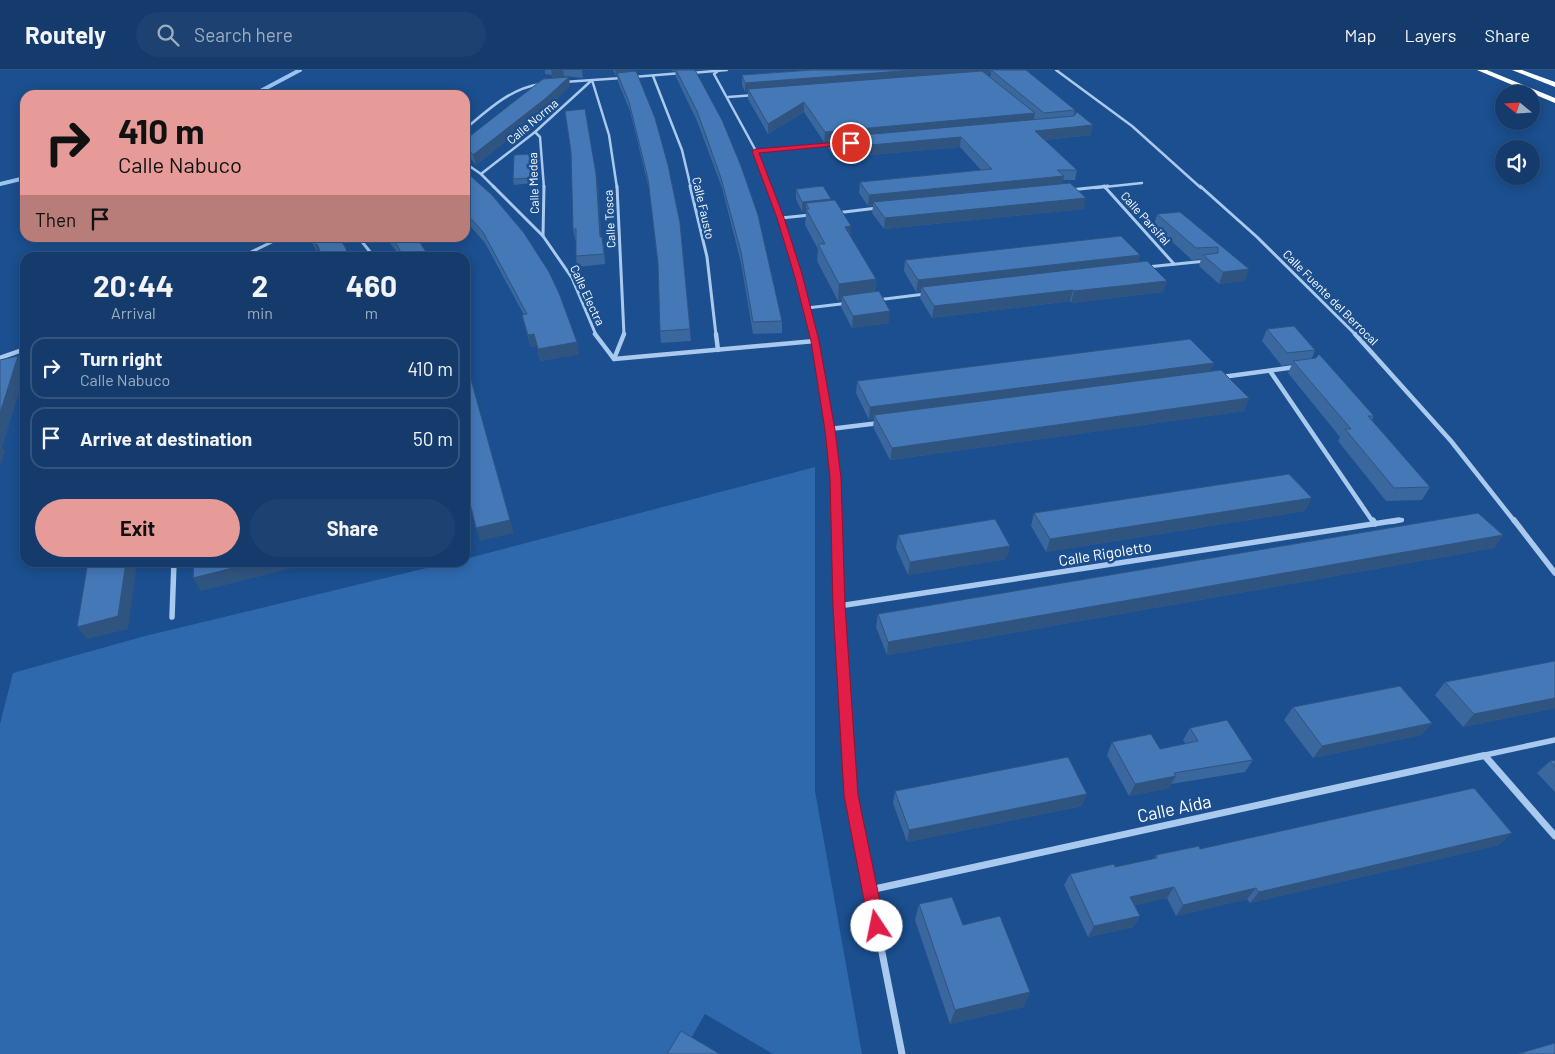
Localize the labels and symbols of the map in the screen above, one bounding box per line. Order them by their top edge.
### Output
north arrow [1495,85,1540,130]
street label: Calle Norma [503,95,561,147]
pin [830,122,872,164]
street label: Calle Medea [525,152,541,214]
street label: Calle Fausto [690,176,718,240]
street label: Calle Parsifal [1118,188,1174,248]
street label: Calle Tosca [600,190,618,248]
street label: Calle Fuente del Berrocal [1280,246,1382,348]
street label: Calle Electra [568,263,608,327]
street label: Calle Rigoletto [1057,537,1153,569]
street label: Calle Aída [1135,789,1213,827]
position arrow [850,899,902,951]

